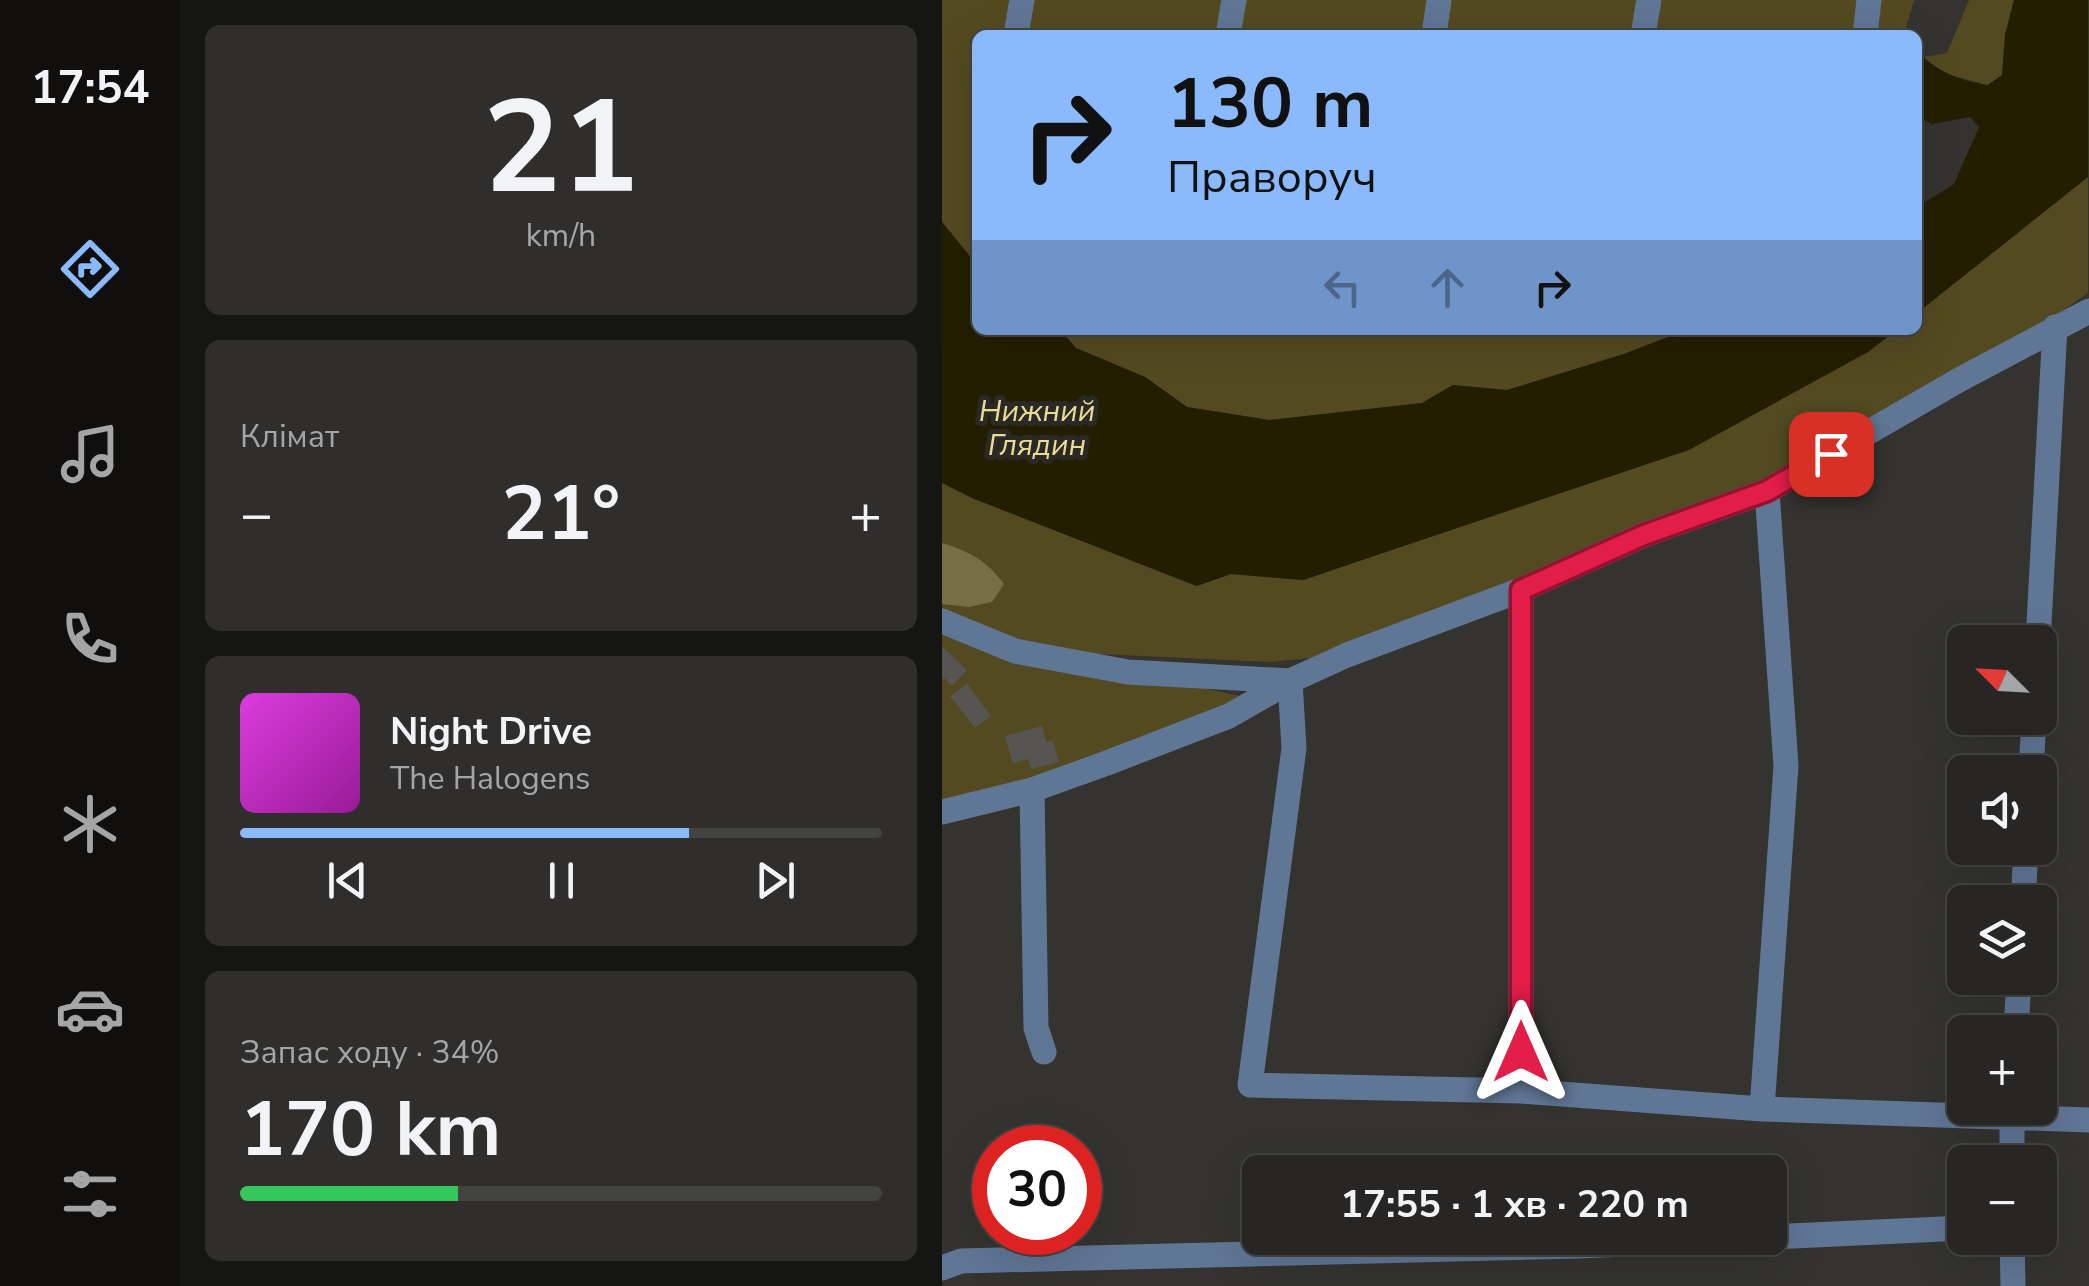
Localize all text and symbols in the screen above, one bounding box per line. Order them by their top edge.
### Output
text: 130 m [1167,56,1373,152]
text: 17:54 [30,58,150,119]
text: 21 [483,60,639,237]
icon: right [1002,70,1132,200]
text: Праворуч [1167,147,1377,208]
text: km/h [526,214,596,257]
icon: directions [55,234,125,304]
icon: left [1315,260,1370,315]
icon: ahead [1420,260,1475,315]
icon: right [1525,260,1580,315]
water label: Нижний Глядин [979,391,1095,466]
pin [1789,412,1874,497]
text: Клімат [240,415,339,458]
icon: music [55,419,125,489]
icon: arrive [1804,427,1859,482]
text: 21° [502,463,620,565]
text: − [240,477,273,552]
text: + [849,477,882,552]
icon: phone [55,604,125,674]
north arrow [1947,625,2057,735]
map controls [1947,625,2057,1255]
text: Night Drive [390,706,592,757]
button: sound [1947,755,2057,865]
text: The Halogens [390,757,590,800]
icon: climate [55,789,125,859]
icon: previous [320,853,375,908]
icon: pause [534,853,589,908]
icon: next [748,853,803,908]
button: layers [1947,885,2057,995]
icon: car [55,974,125,1044]
position arrow [1469,1000,1573,1104]
button: + [1947,1015,2057,1125]
text: Запас ходу · 34% [240,1031,500,1074]
text: 170 km [240,1079,501,1181]
speed limit sign: 30 [972,1125,1102,1255]
button: − [1947,1145,2057,1255]
icon: filters [55,1159,125,1229]
text: 17:55 · 1 хв · 220 m [1340,1179,1689,1230]

